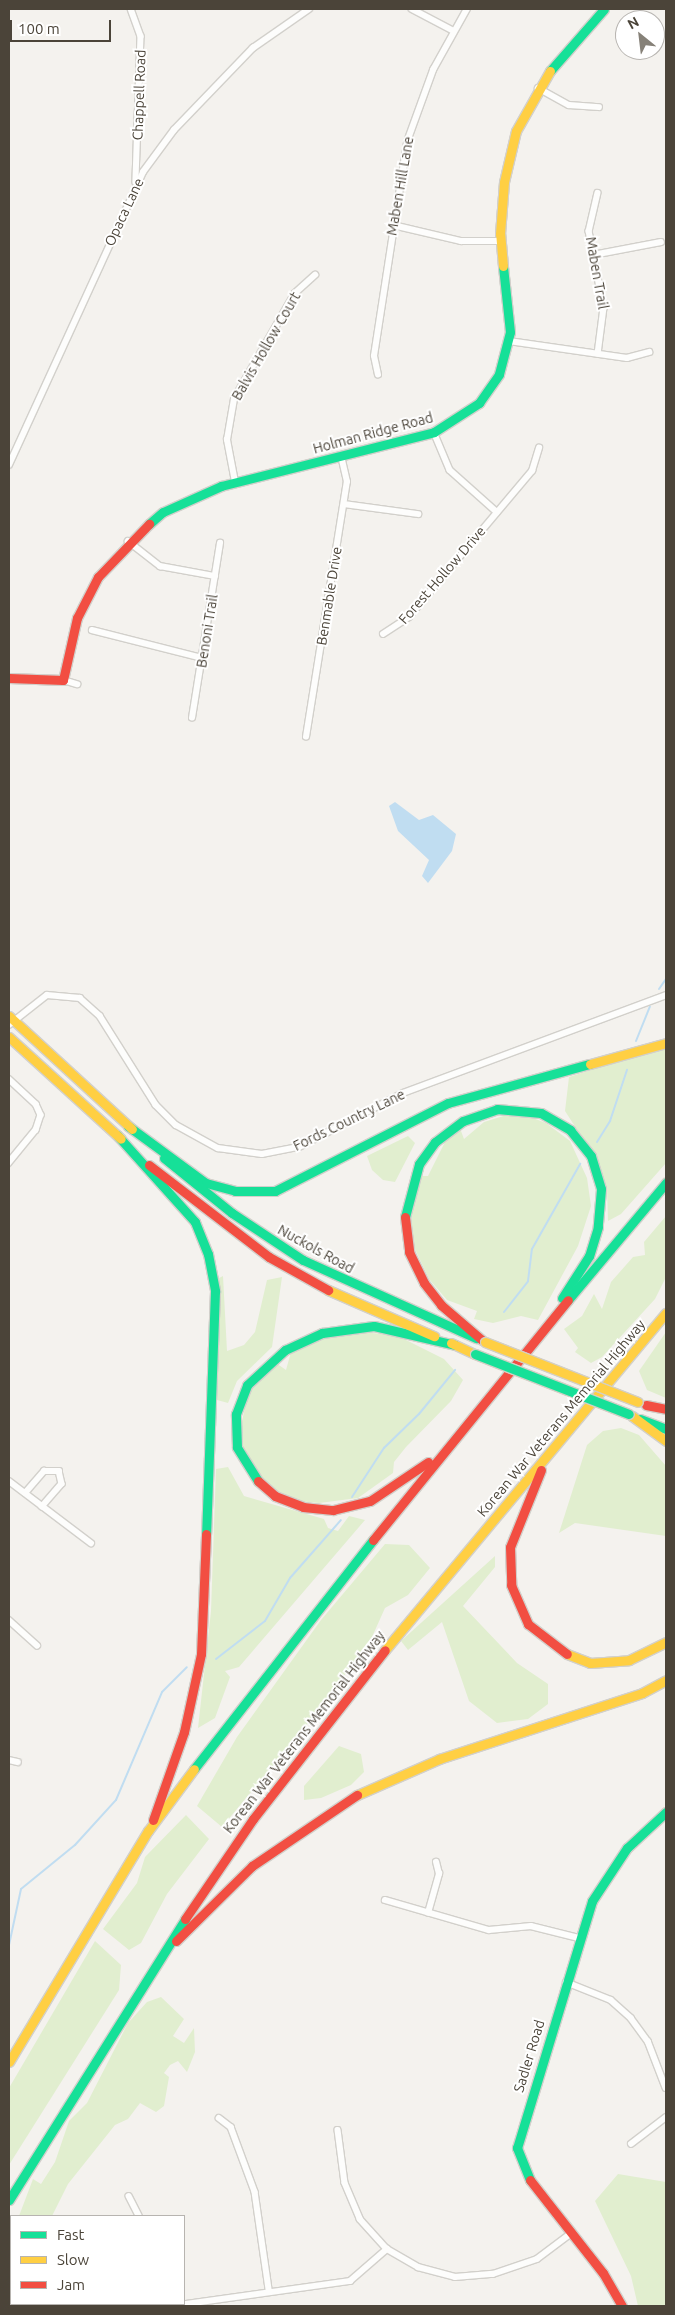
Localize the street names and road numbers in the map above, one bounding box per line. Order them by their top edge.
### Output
street label: Chappell Road [129,49,149,141]
street label: Maben Hill Lane [383,135,417,237]
street label: Opaca Lane [101,175,147,249]
street label: Maben Trail [582,235,612,311]
street label: Balvis Hollow Court [228,289,304,403]
street label: Holman Ridge Road [311,409,435,457]
street label: Forest Hollow Drive [395,523,489,627]
street label: Benmable Drive [313,545,345,647]
street label: Benoni Trail [193,593,221,669]
street label: Fords Country Lane [290,1086,408,1154]
street label: Nuckols Road [275,1221,357,1277]
street label: Korean War Veterans Memorial Highway [473,1316,649,1520]
street label: Korean War Veterans Memorial Highway [220,1627,388,1837]
street label: Sadler Road [510,2018,548,2094]

